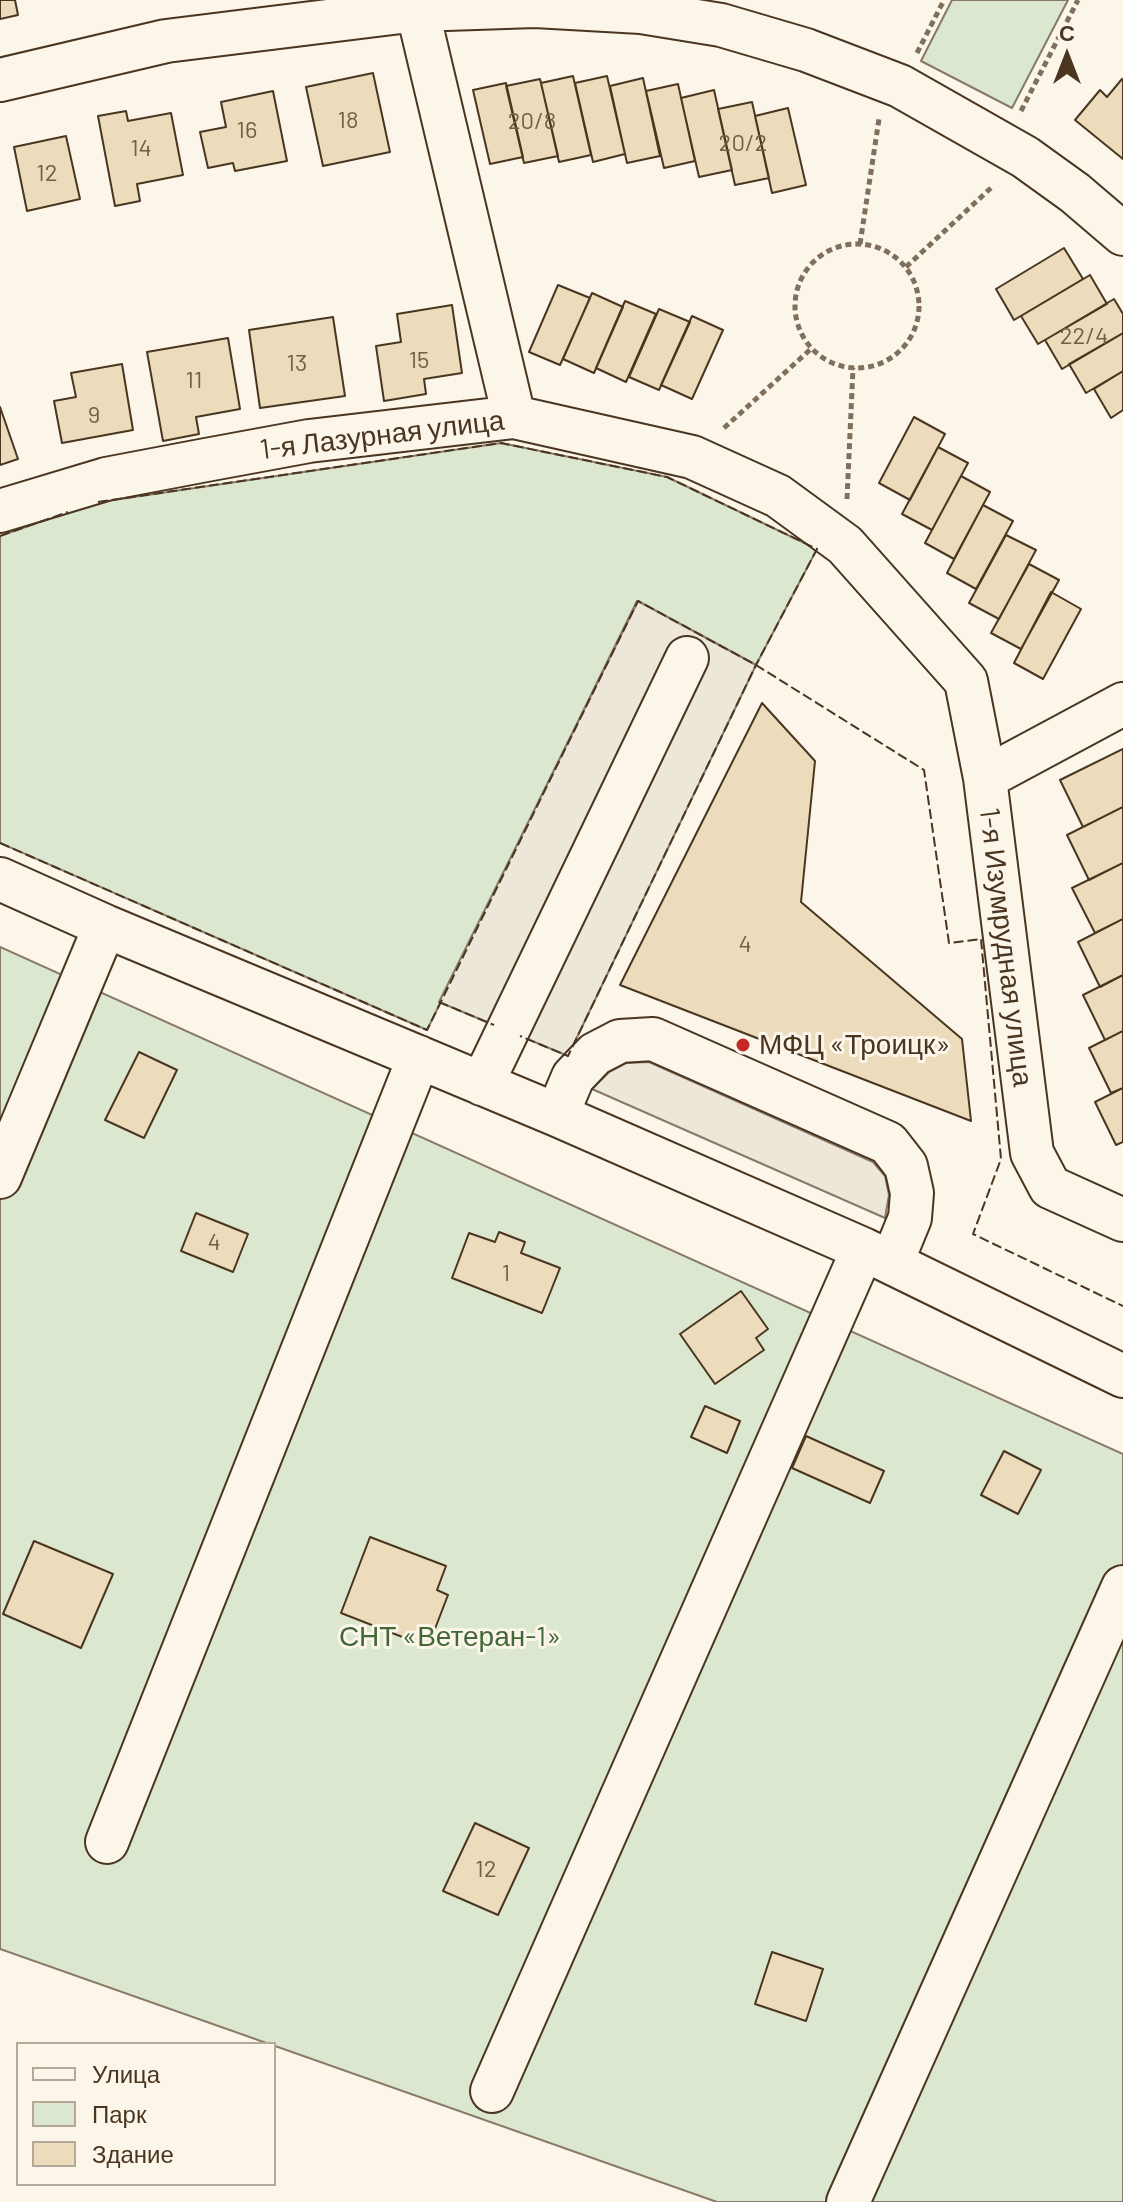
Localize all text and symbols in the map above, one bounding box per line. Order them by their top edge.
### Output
north arrow [1027,16,1107,96]
text: С [1059,19,1075,45]
house number: 18 [338,106,358,134]
house number: 20/8 [508,107,556,135]
house number: 16 [237,116,257,144]
house number: 20/2 [719,129,767,157]
house number: 14 [130,134,152,162]
house number: 12 [36,159,58,187]
house number: 22/4 [1060,322,1108,350]
house number: 15 [409,346,429,374]
house number: 13 [287,349,307,377]
house number: 11 [186,366,202,394]
house number: 9 [88,401,100,429]
street label: 1-я Лазурная улица [258,403,506,467]
street label: 1-я Изумрудная улица [972,806,1040,1088]
house number: 4 [738,930,752,958]
place label: МФЦ «Троицк» [759,1028,950,1062]
marker: МФЦ «Троицк» [734,1036,752,1054]
house number: 4 [207,1228,221,1256]
house number: 1 [502,1259,510,1287]
park label: СНТ «Ветеран-1» [339,1620,561,1654]
house number: 12 [475,1855,497,1883]
legend [16,2042,276,2186]
text: Улица [92,2059,160,2088]
text: Парк [92,2099,146,2128]
text: Здание [92,2139,174,2168]

